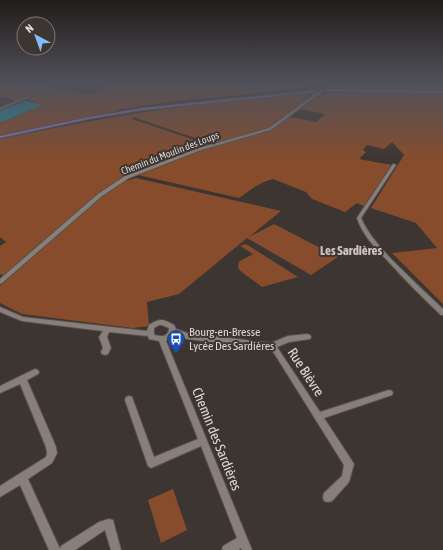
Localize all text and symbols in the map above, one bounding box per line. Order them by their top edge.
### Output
north arrow [16,16,56,56]
text: N [23,22,36,35]
street label: Chemin du Moulin des Loups [120,129,221,177]
district label: Les Sardières [320,243,382,258]
place label: Bourg-en-Bresse Lycée Des Sardières [189,325,274,353]
bus stop icon: Bourg-en-Bresse Lycée Des Sardières [166,329,186,354]
street label: Rue Bièvre [284,345,328,399]
street label: Chemin des Sardières [189,385,245,493]

